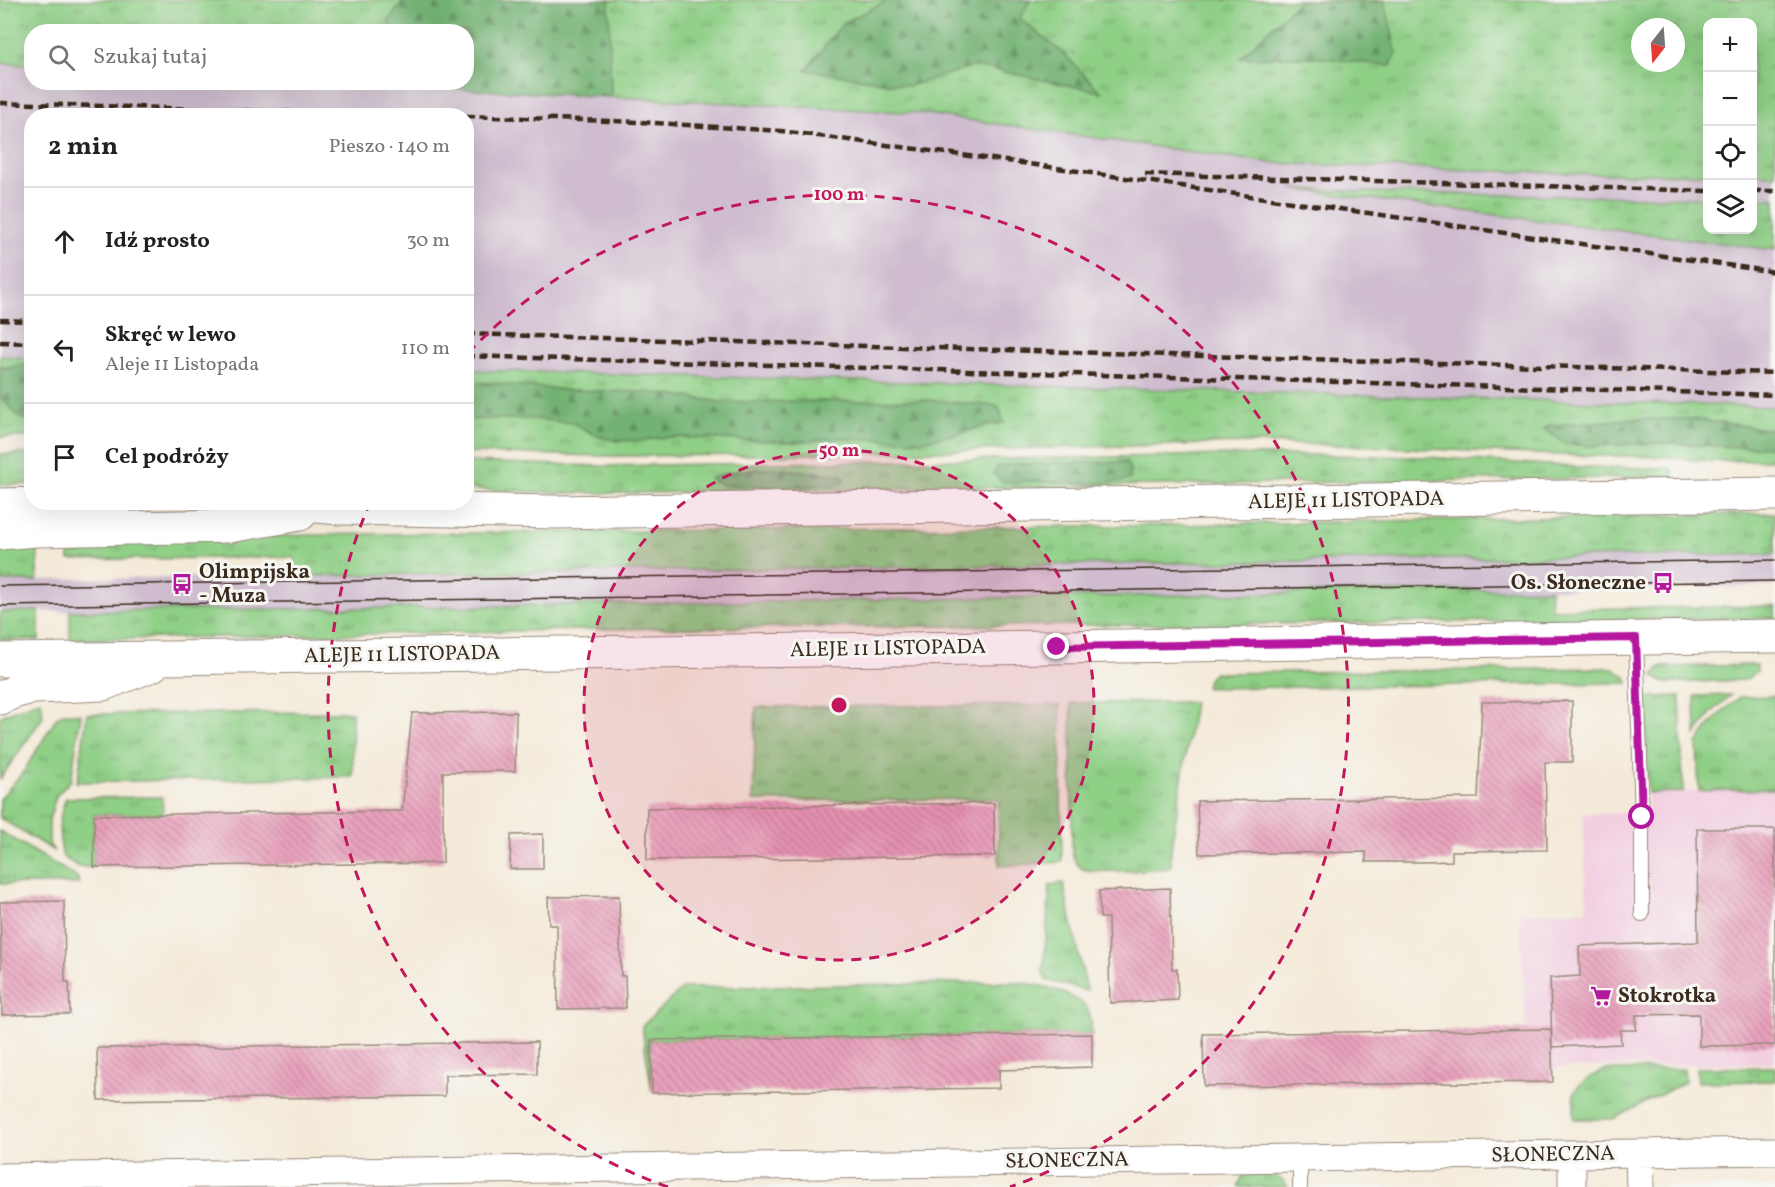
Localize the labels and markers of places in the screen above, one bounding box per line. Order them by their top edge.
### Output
place label: Olimpijska - Muza [199,558,310,611]
place label: Os. Słoneczne [1511,569,1646,598]
bus stop icon: Os. Słoneczne [1651,571,1675,595]
bus stop icon: Olimpijska - Muza [170,572,194,596]
centre of rings [829,695,849,715]
place label: Stokrotka [1618,982,1716,1011]
supermarket icon: Stokrotka [1589,984,1613,1008]

